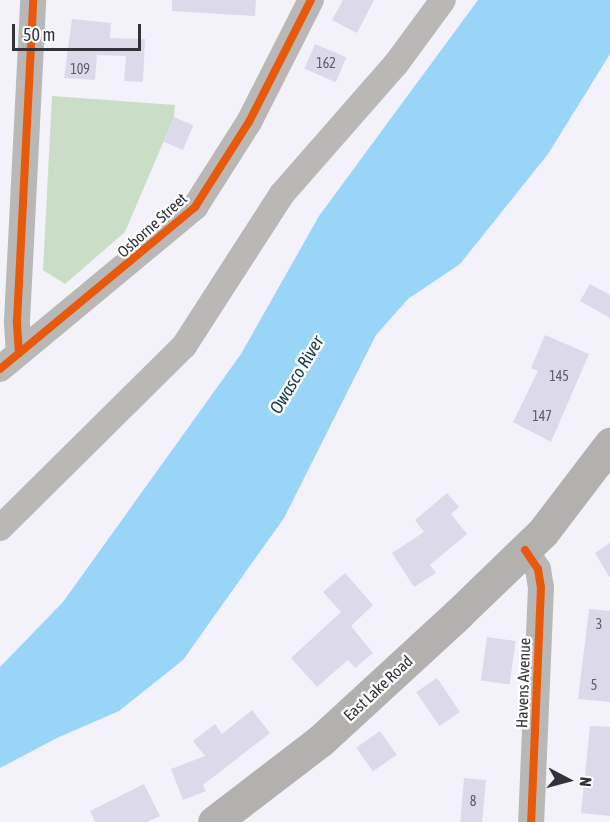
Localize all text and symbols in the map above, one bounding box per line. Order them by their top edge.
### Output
scale bar [15,12,144,50]
text: 50 m [23,24,55,45]
house number: 162 [316,55,336,71]
house number: 109 [70,61,90,77]
street label: Osborne Street [113,189,191,261]
water label: Owasco River [265,332,329,418]
house number: 145 [549,368,569,384]
house number: 147 [532,408,552,424]
house number: 3 [596,616,602,632]
street label: Havens Avenue [512,638,534,728]
street label: East Lake Road [340,651,416,725]
house number: 5 [591,677,597,693]
north arrow [538,750,598,810]
text: N [576,776,595,788]
house number: 8 [470,793,476,809]

